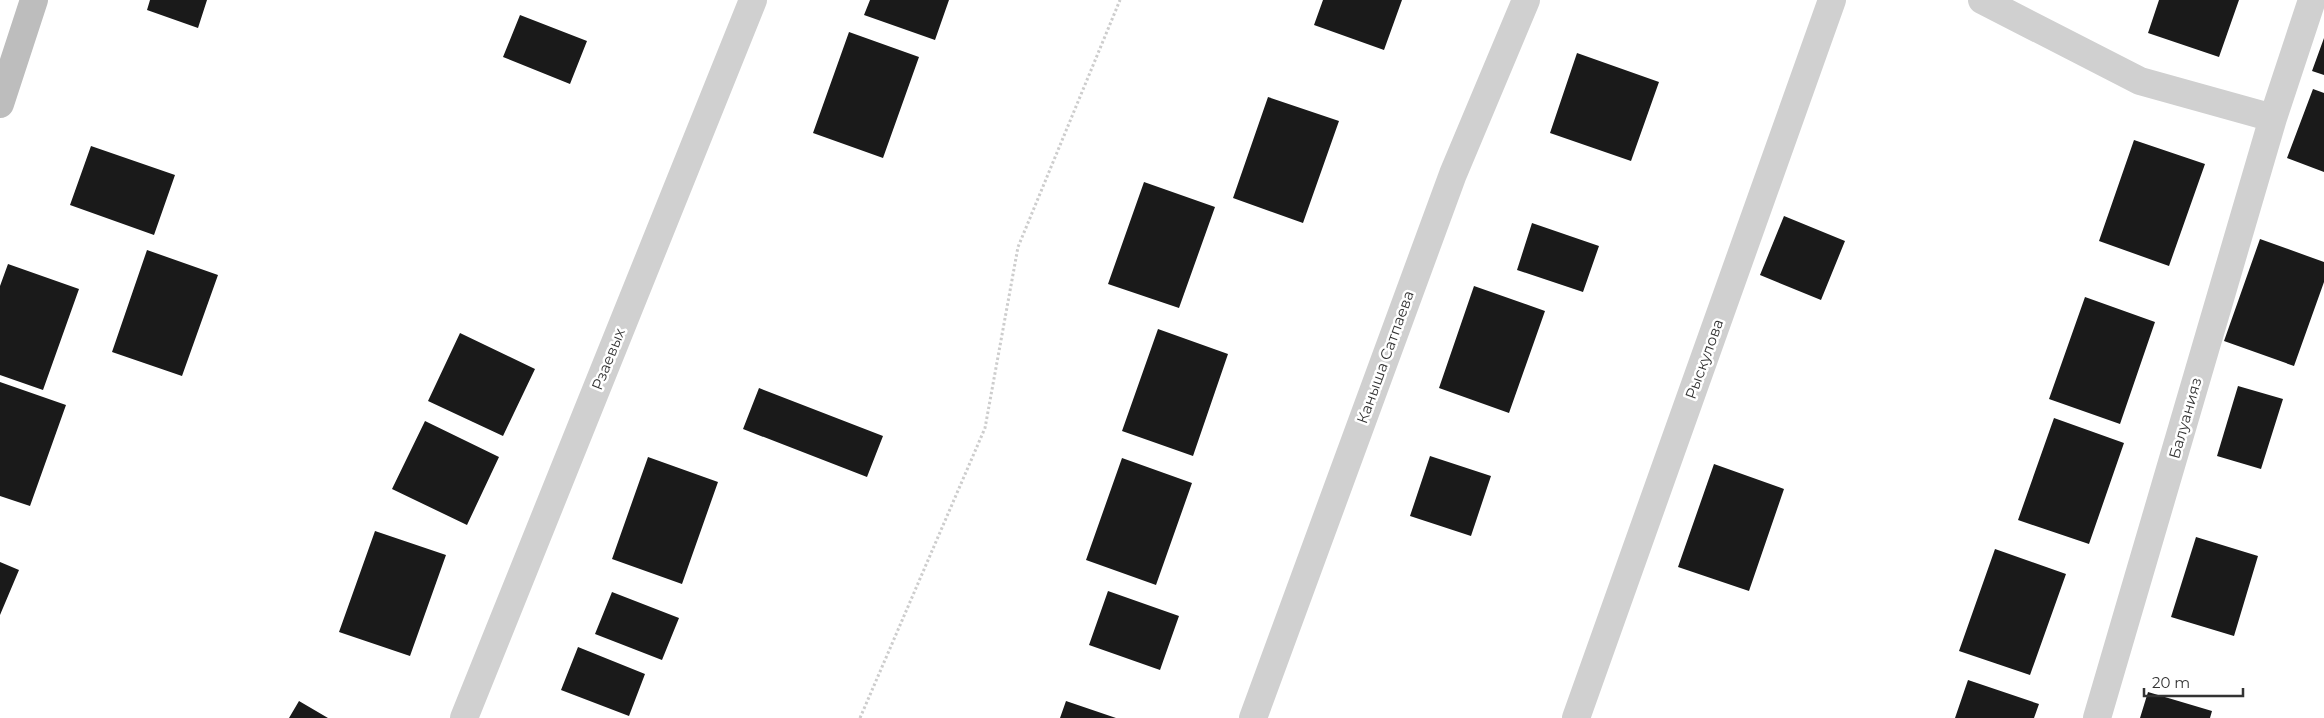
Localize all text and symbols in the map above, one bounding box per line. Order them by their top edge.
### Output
street label: Каныша Сатпаева [1352,288,1418,426]
street label: Рыскулова [1681,316,1727,402]
street label: Рзаевых [587,325,629,393]
street label: Балуанияз [2164,375,2206,461]
scale bar [2144,666,2243,698]
text: 20 m [2152,673,2190,692]

